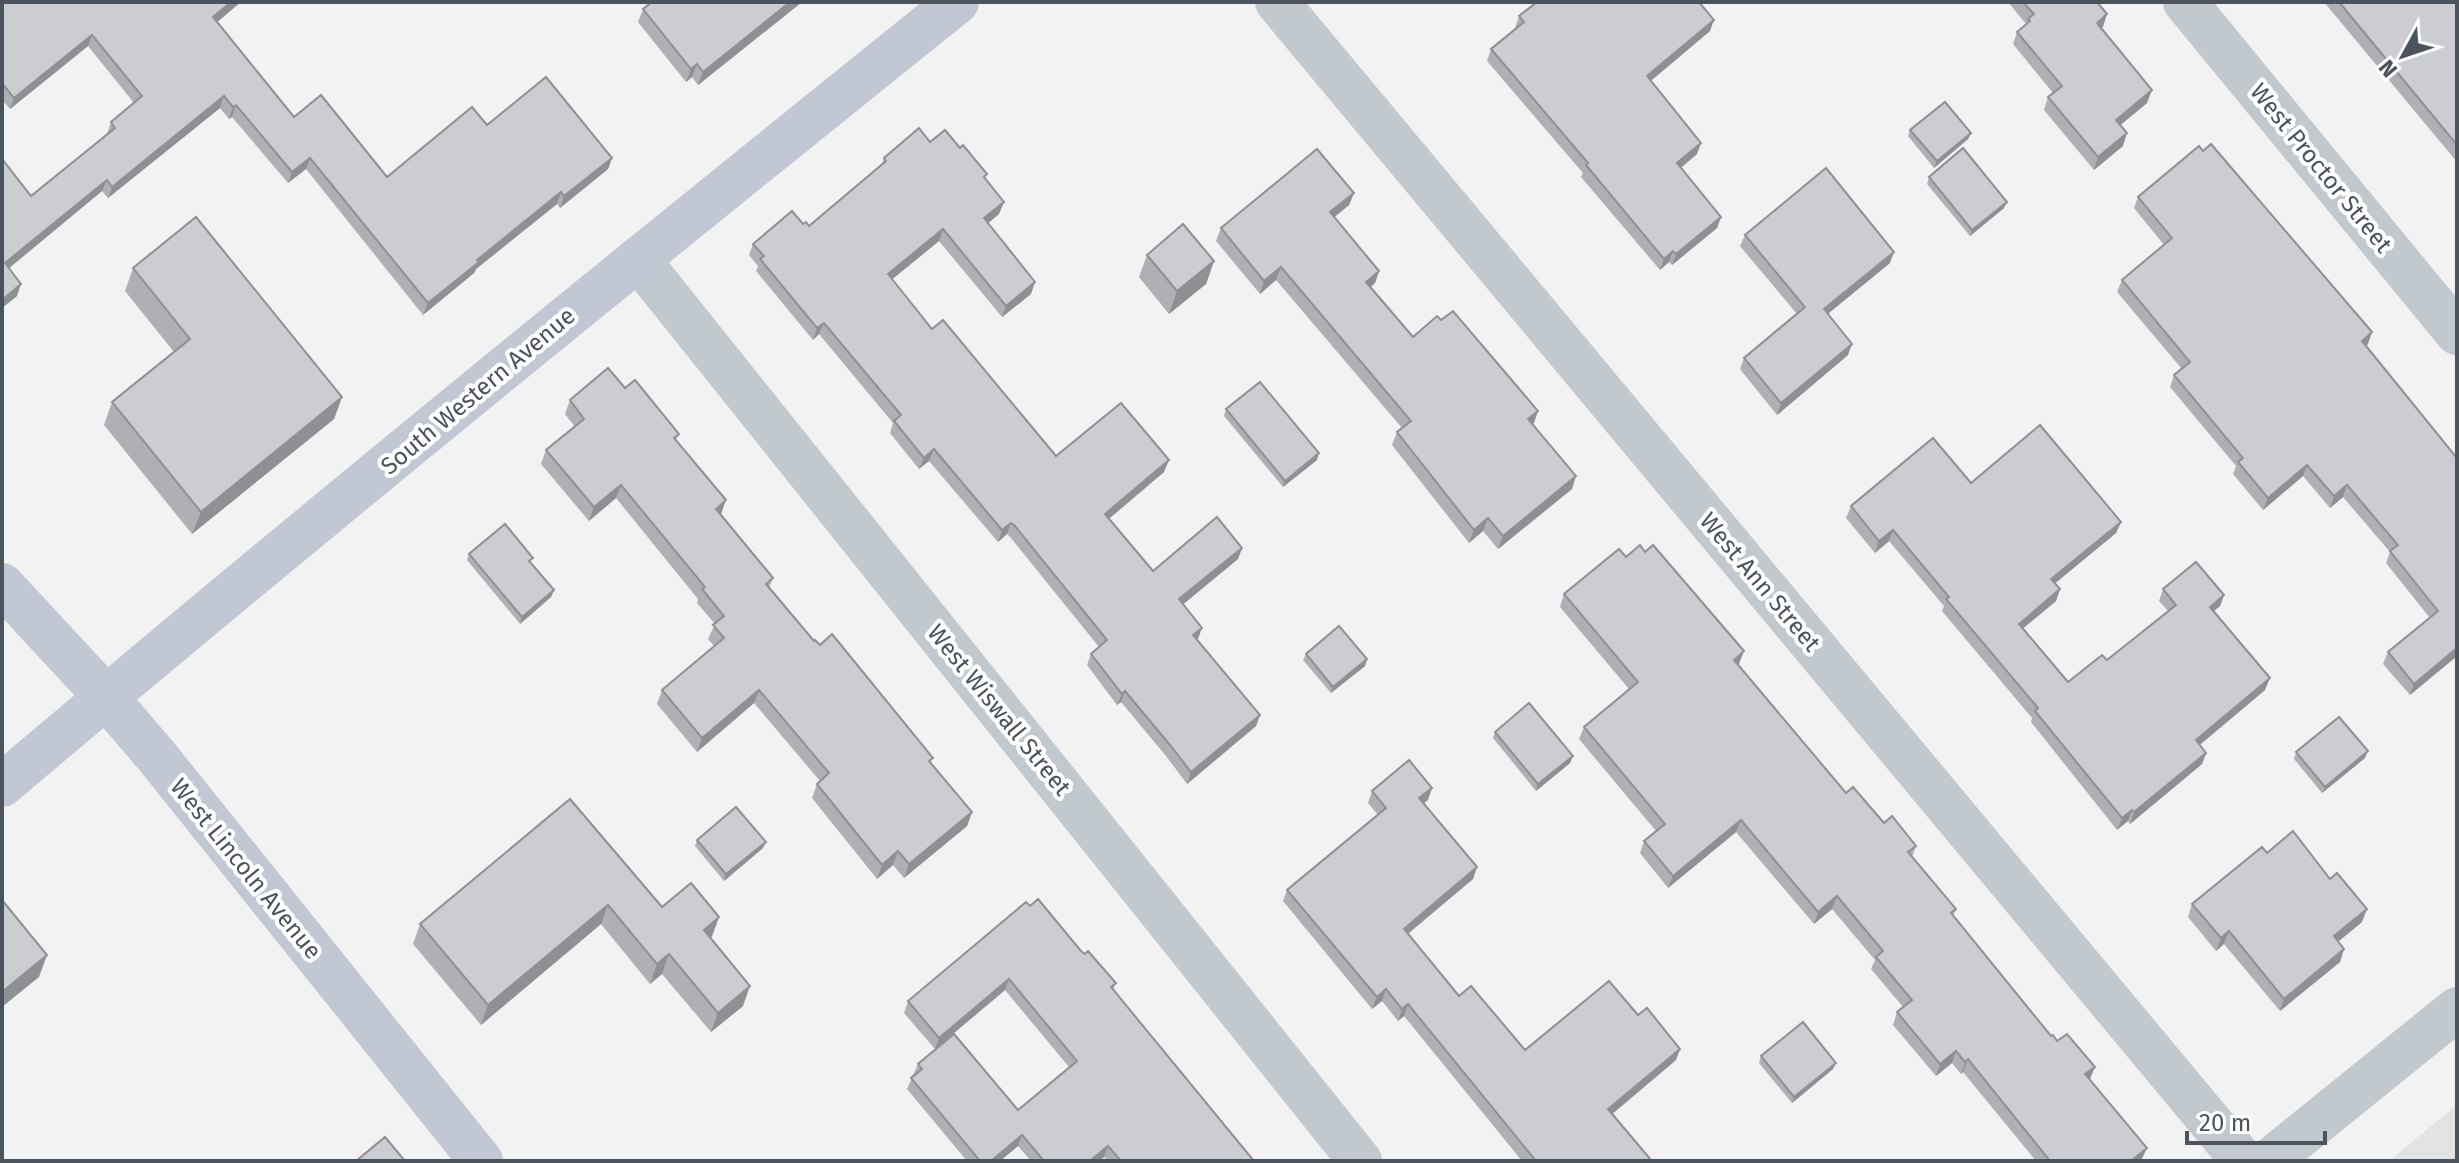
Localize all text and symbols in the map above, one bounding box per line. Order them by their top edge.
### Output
north arrow [2363,16,2443,96]
text: N [2373,54,2403,83]
street label: West Proctor Street [2244,78,2398,258]
street label: South Western Avenue [375,302,581,480]
street label: West Ann Street [1694,507,1826,657]
street label: West Wiswall Street [921,619,1077,801]
street label: West Lincoln Avenue [165,773,327,965]
scale bar [2187,1095,2325,1145]
text: 20 m [2199,1109,2251,1137]

